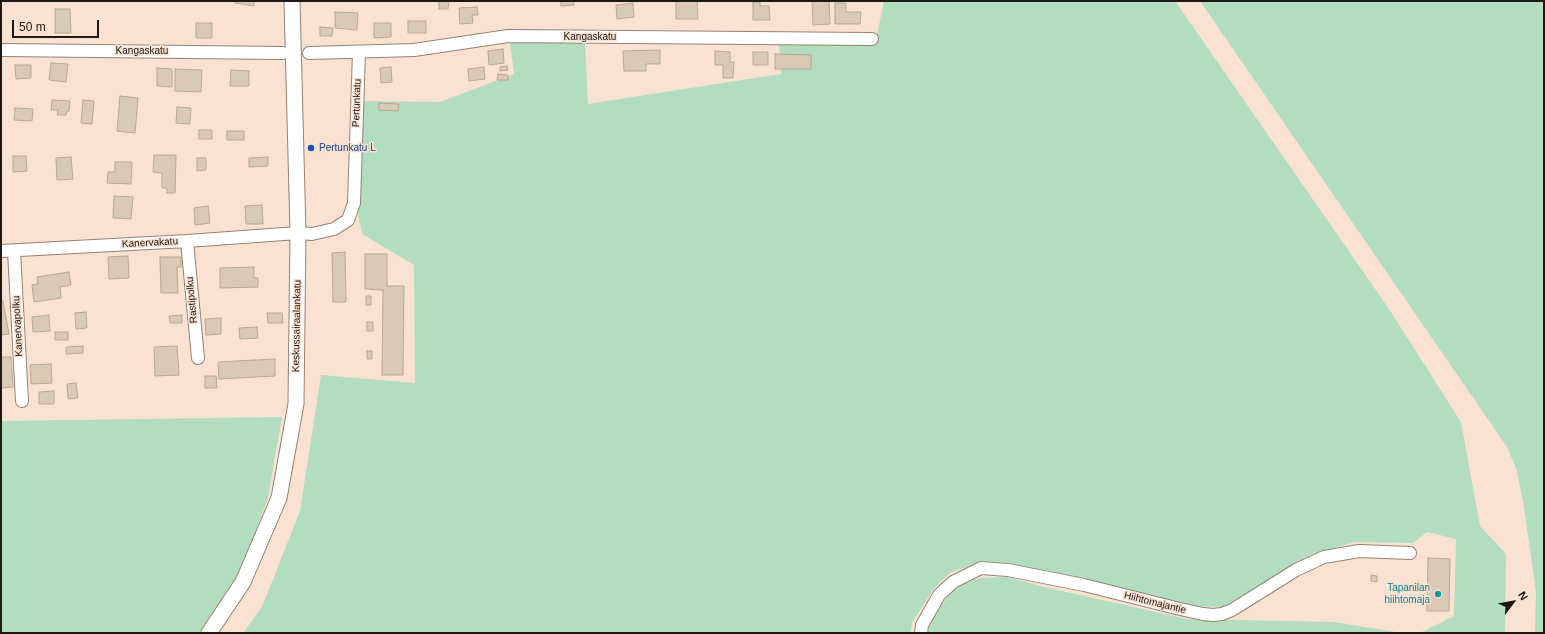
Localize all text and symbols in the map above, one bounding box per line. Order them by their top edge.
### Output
scale bar [14,12,101,38]
text: 50 m [19,20,46,34]
street label: Kangaskatu [564,31,616,43]
street label: Kangaskatu [116,45,168,57]
street label: Pertunkatu [350,79,364,127]
place label: Pertunkatu L [319,142,376,154]
marker: Pertunkatu L [306,143,316,153]
street label: Kanervakatu [122,236,178,250]
street label: Rastipolku [184,276,200,324]
street label: Keskussairaalankatu [290,280,304,372]
street label: Kanervapolku [10,295,26,357]
place label: Tapanilan hiihtomaja [1384,582,1430,606]
north arrow [1493,582,1533,622]
marker: Tapanilan hiihtomaja [1433,589,1443,599]
text: N [1516,589,1530,602]
street label: Hiihtomajantie [1123,590,1187,616]

